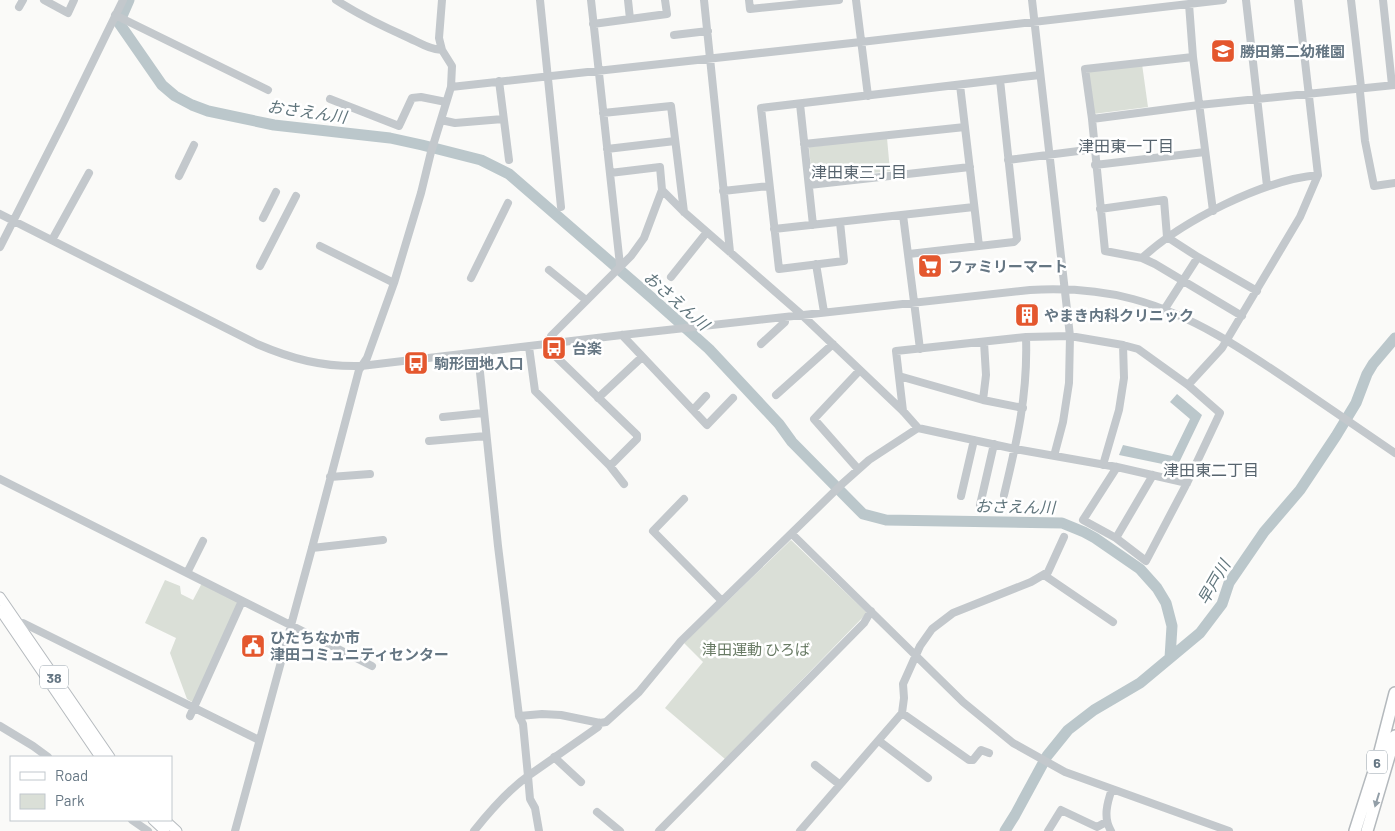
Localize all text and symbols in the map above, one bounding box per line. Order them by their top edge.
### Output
school or university icon: 勝田第二幼稚園 [1210,38,1236,64]
place label: 勝田第二幼稚園 [1240,42,1345,60]
water label: おさえん川 [266,96,350,126]
district label: 津田東一丁目 [1078,136,1174,155]
district label: 津田東三丁目 [811,162,907,181]
supermarket icon: ファミリーマート [917,253,943,279]
place label: ファミリーマート [948,257,1068,275]
water label: おさえん川 [641,267,715,335]
building icon: やまき内科クリニック [1014,302,1040,328]
place label: やまき内科クリニック [1044,306,1194,324]
bus stop icon: 台楽 [541,335,567,361]
place label: 台楽 [572,339,602,357]
bus stop icon: 駒形団地入口 [403,350,429,376]
place label: 駒形団地入口 [434,354,524,372]
district label: 津田東二丁目 [1163,460,1259,479]
water label: おさえん川 [975,496,1057,516]
water label: 早戸川 [1193,555,1234,608]
place label: ひたちなか市 津田コミュニティセンター [270,628,449,663]
public building icon: ひたちなか市 津田コミュニティセンター [240,633,266,659]
park label: 津田運動 ひろば [702,640,810,658]
road number: 38 [40,666,68,689]
road number: 6 [1367,750,1387,774]
legend [10,756,172,821]
text: Road [55,766,88,784]
text: Park [55,791,85,809]
one-way arrow [1373,792,1380,807]

